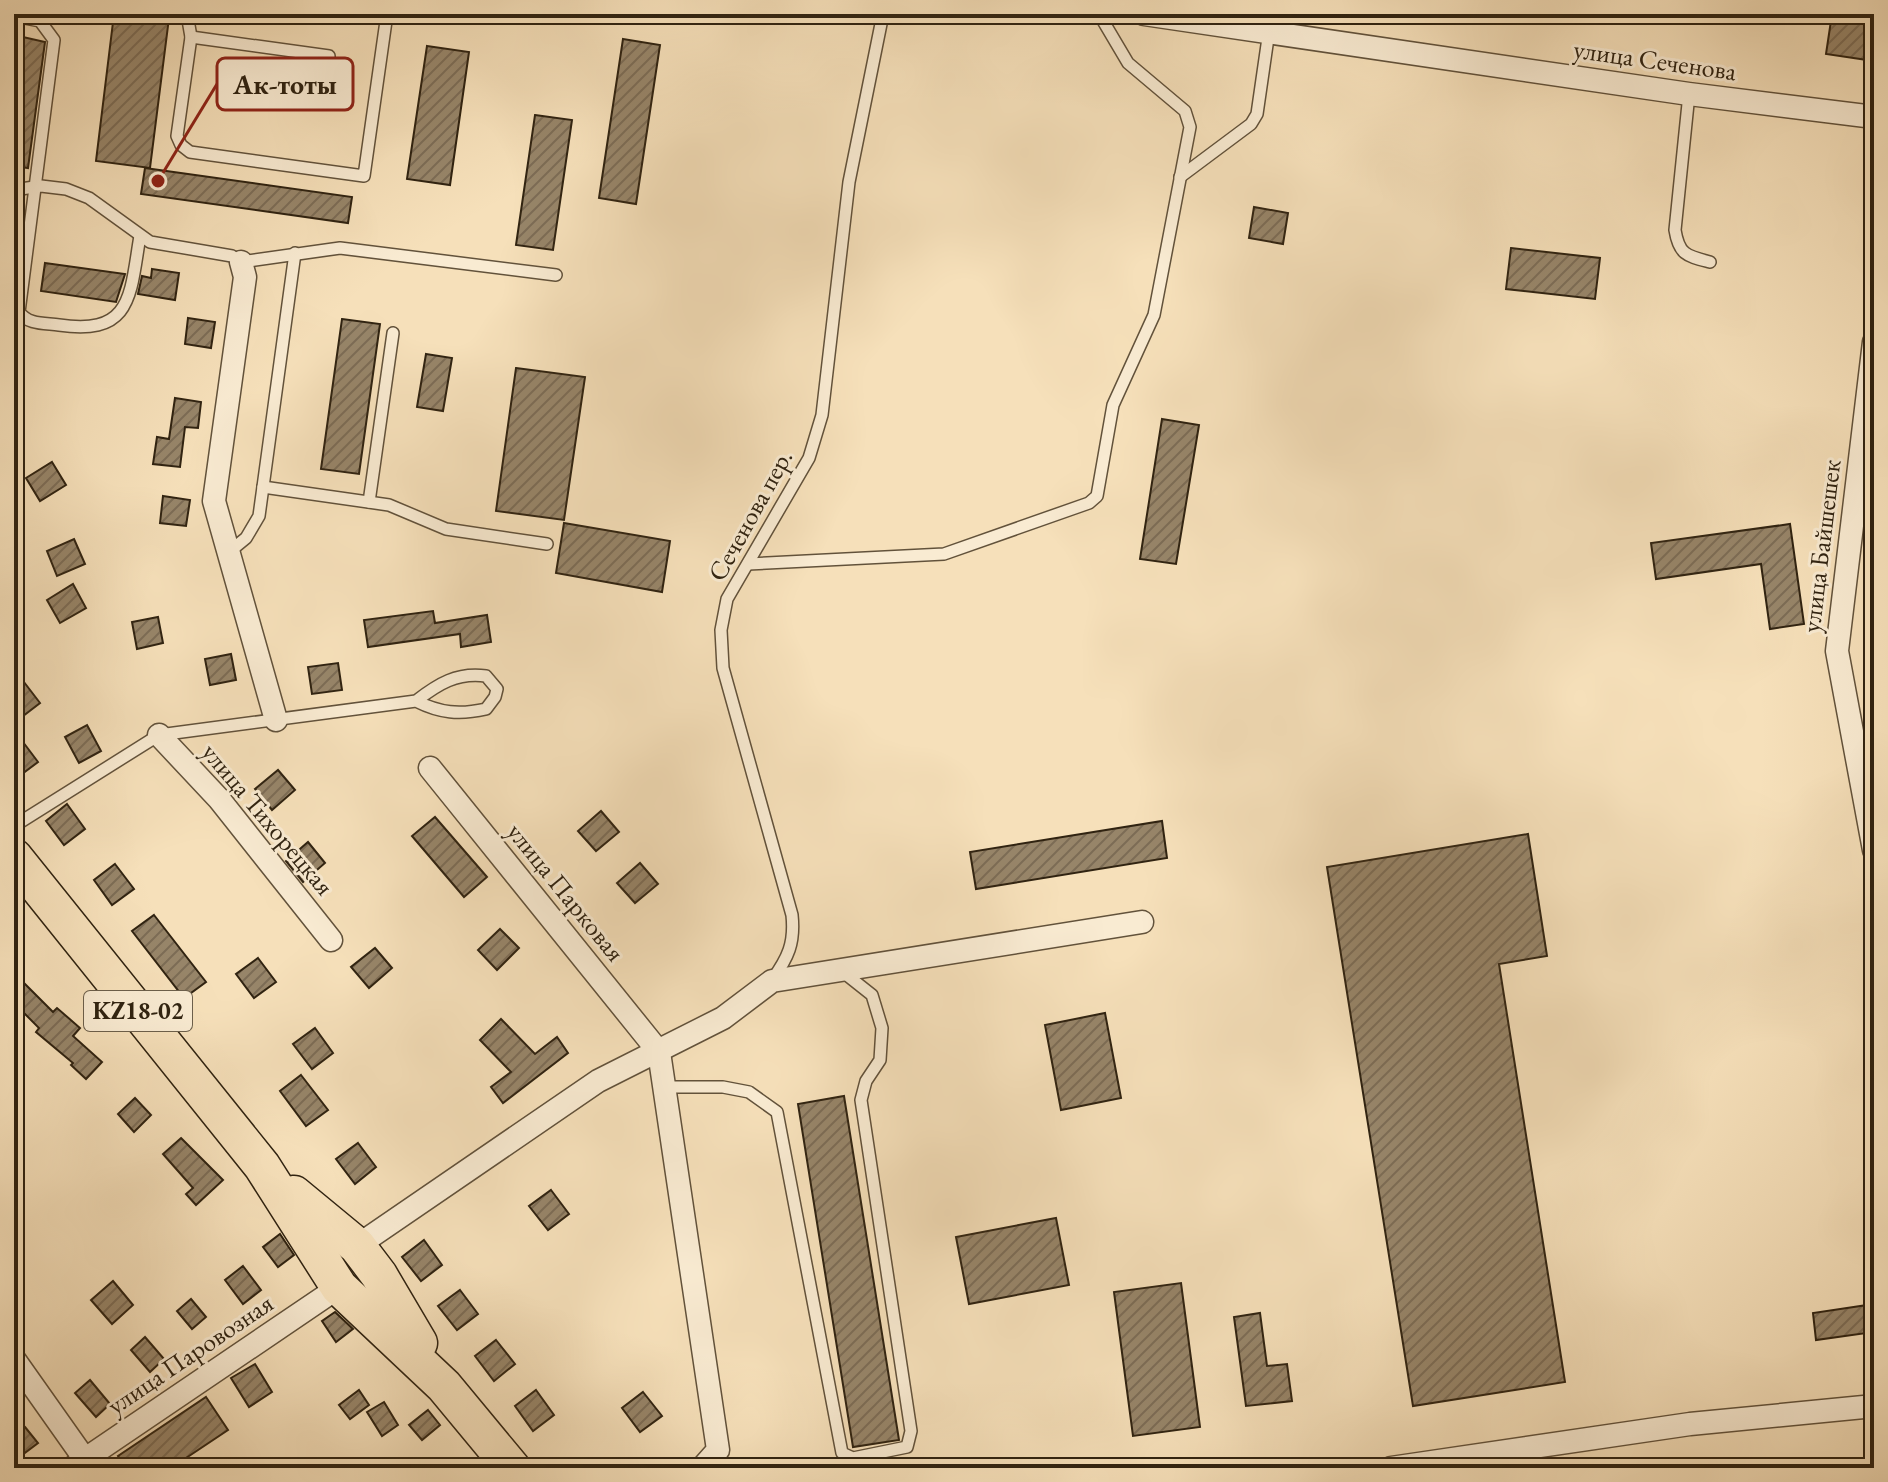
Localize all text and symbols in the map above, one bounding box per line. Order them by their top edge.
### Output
street label: улица Сеченова [1571,32,1739,88]
callout: Ак-тоты [217,58,353,110]
text: Ак-тоты [232,66,337,102]
street label: Сеченова пер. [700,443,800,587]
street label: улица Байшешек [1794,457,1849,634]
street label: улица Тихорецкая [194,736,342,902]
street label: улица Парковая [500,816,632,968]
road number: KZ18-02 [84,991,192,1031]
street label: улица Паровозная [100,1286,280,1422]

